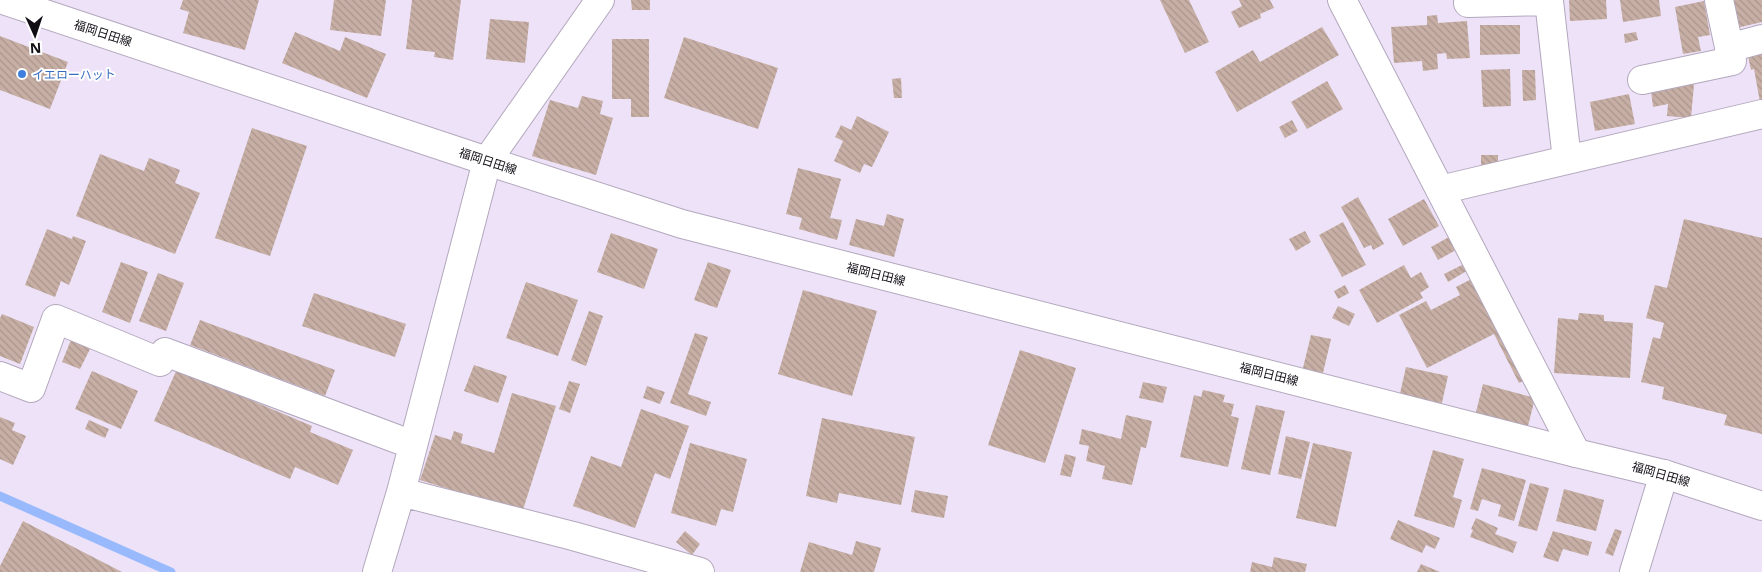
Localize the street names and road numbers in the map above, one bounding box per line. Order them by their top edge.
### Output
street label: 福岡日田線 [72,16,134,50]
street label: 福岡日田線 [457,144,519,178]
street label: 福岡日田線 [845,258,907,290]
street label: 福岡日田線 [1238,358,1300,390]
street label: 福岡日田線 [1630,458,1692,490]

